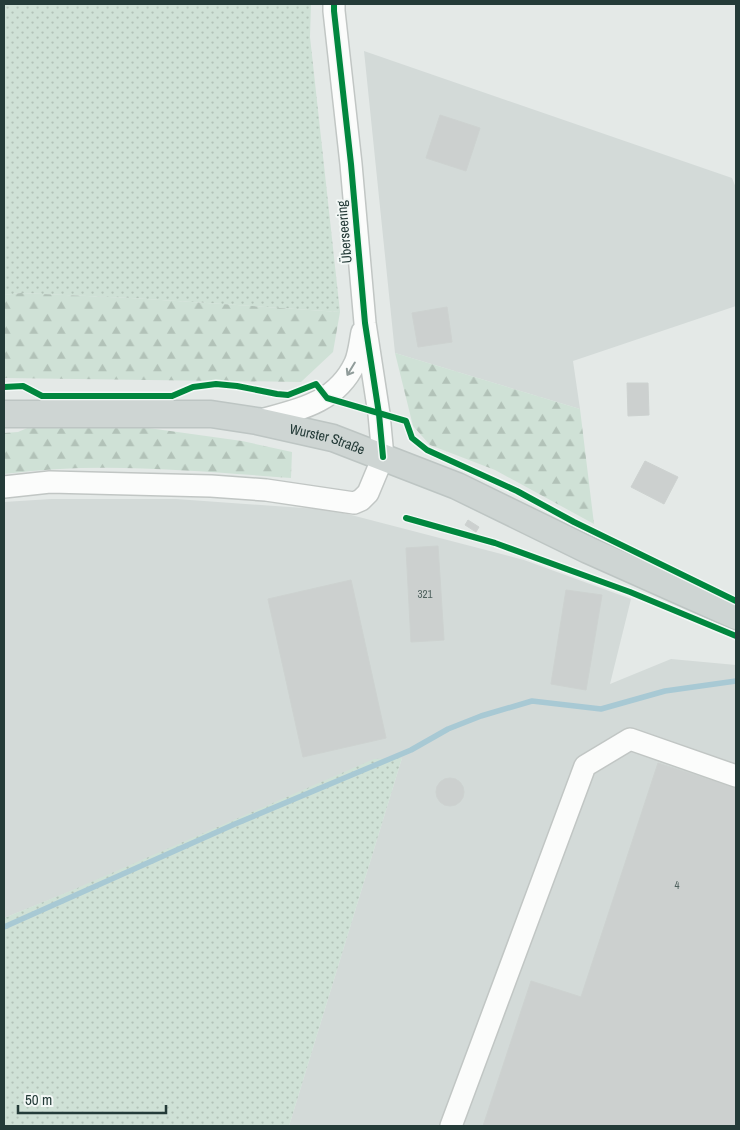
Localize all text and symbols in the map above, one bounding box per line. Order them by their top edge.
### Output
street label: Überseering [332,199,356,264]
one-way arrow [345,361,355,375]
street label: Wurster Straße [288,420,367,458]
house number: 321 [417,587,433,601]
house number: 4 [674,878,680,892]
scale bar [18,1082,165,1114]
text: 50 m [25,1089,52,1110]

